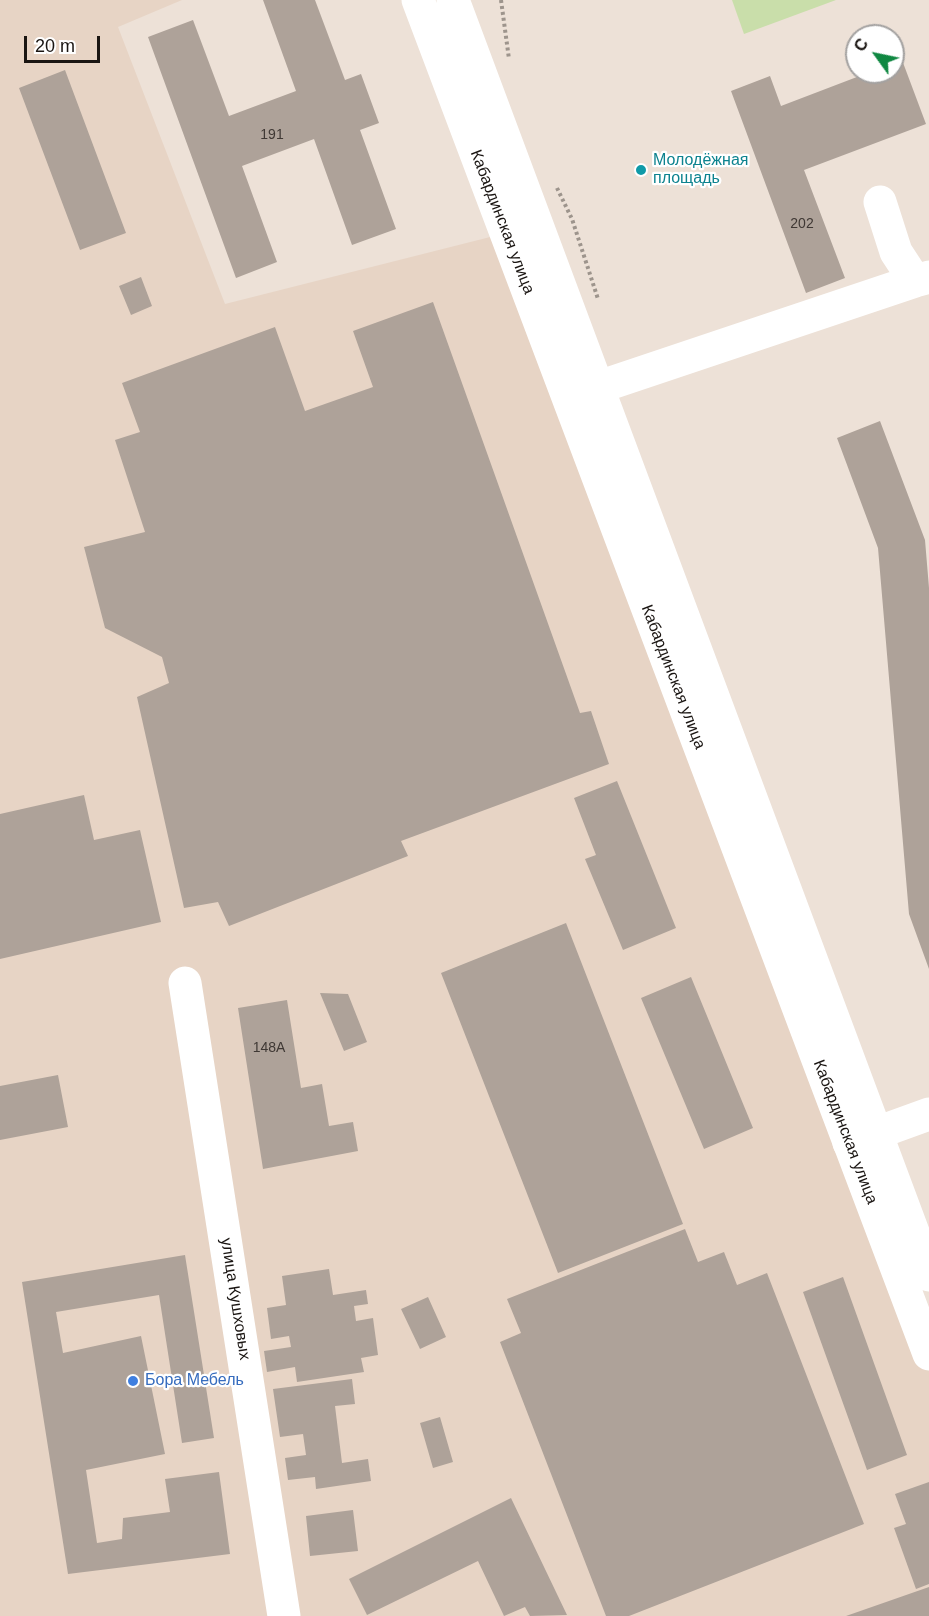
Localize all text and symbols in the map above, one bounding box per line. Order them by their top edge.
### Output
scale bar [27,24,104,62]
north arrow [845,24,905,84]
text: 20 m [35,36,75,56]
text: С [851,36,871,54]
house number: 191 [260,127,284,143]
street label: Кабардинская улица [466,147,538,297]
place label: Молодёжная площадь [653,151,748,189]
marker: Молодёжная площадь [634,163,648,177]
house number: 202 [790,216,814,232]
street label: Кабардинская улица [637,602,709,752]
house number: 148А [253,1040,285,1056]
street label: Кабардинская улица [809,1057,881,1207]
street label: улица Кушховых [216,1237,254,1361]
place label: Бора Мебель [145,1371,244,1391]
marker: Бора Мебель [126,1374,140,1388]

